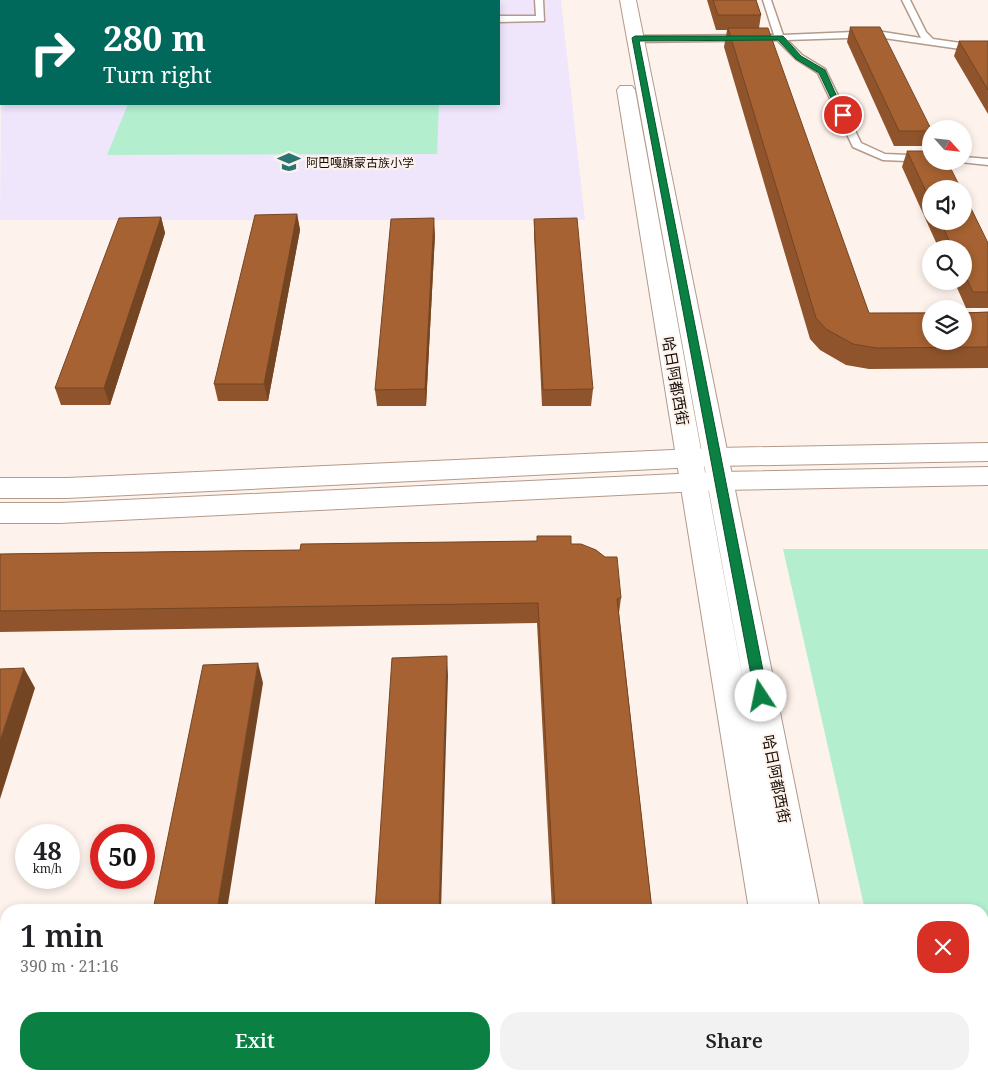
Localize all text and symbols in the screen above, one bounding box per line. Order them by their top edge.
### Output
text: 280 m [103,14,206,61]
icon: right [20,20,85,85]
text: Turn right [103,59,212,89]
pin [822,94,864,136]
icon: arrive [829,101,857,129]
north arrow [922,120,972,170]
map controls [922,120,972,350]
school or university icon: 阿巴嘎旗蒙古族小学 [276,149,302,175]
place label: 阿巴嘎旗蒙古族小学 [306,154,414,171]
button: sound [922,180,972,230]
button: search [922,240,972,290]
button: layers [922,300,972,350]
street label: 哈日阿都西街 [658,335,694,427]
position arrow [734,669,786,721]
street label: 哈日阿都西街 [759,733,795,825]
speed limit sign: 50 [90,824,155,889]
text: 48 [33,833,62,867]
text: km/h [33,860,62,877]
text: 1 min [20,915,104,956]
button: close [917,921,969,973]
text: 390 m · 21:16 [20,955,119,977]
button: Exit [20,1012,490,1070]
button: Share [500,1012,969,1070]

